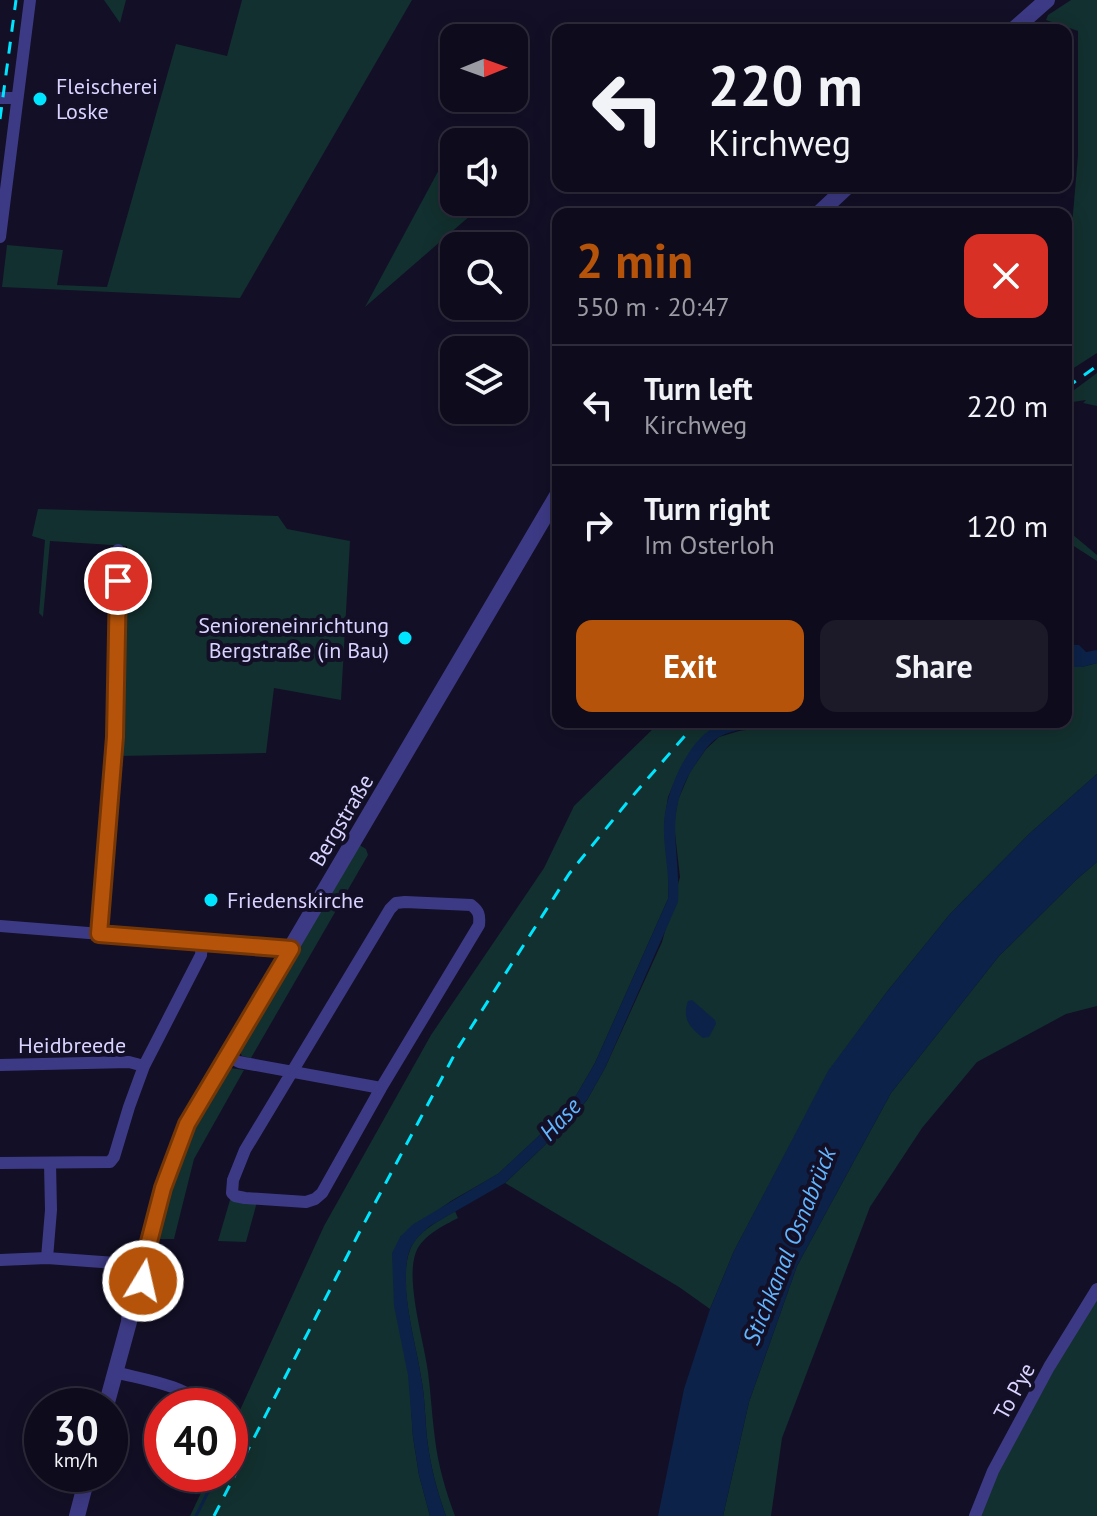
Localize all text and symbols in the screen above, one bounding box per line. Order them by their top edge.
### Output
north arrow [440,24,528,112]
map controls [440,24,528,424]
text: 220 m [708,49,863,121]
icon: left [576,56,680,160]
place label: Fleischerei Loske [56,72,158,125]
marker: Fleischerei Loske [31,90,49,108]
text: Kirchweg [708,119,851,166]
button: sound [440,128,528,216]
text: 2 min [576,229,693,291]
button: search [440,232,528,320]
button: close [964,234,1048,318]
text: 550 m · 20:47 [576,290,730,323]
button: layers [440,336,528,424]
text: Turn left [644,369,752,408]
icon: left [576,383,620,427]
text: 220 m [967,386,1048,425]
text: Kirchweg [644,408,747,441]
text: Turn right [644,489,770,528]
icon: right [576,503,620,547]
text: 120 m [967,506,1048,545]
text: Im Osterloh [644,528,775,561]
pin [84,547,152,615]
icon: arrive [96,559,140,603]
place label: Senioreneinrichtung Bergstraße (in Bau) [198,611,389,664]
button: Exit [576,620,804,712]
button: Share [820,620,1048,712]
marker: Senioreneinrichtung Bergstraße (in Bau) [396,629,414,647]
street label: Bergstraße [303,769,379,871]
place label: Friedenskirche [227,886,364,914]
marker: Friedenskirche [202,891,220,909]
street label: Heidbreede [18,1031,126,1059]
water label: Hase [532,1091,588,1147]
water label: Stichkanal Osnabrück [735,1142,843,1349]
position arrow [101,1239,185,1323]
street label: To Pye [987,1358,1041,1424]
speed limit sign: 40 [144,1388,248,1492]
text: 30 [53,1404,99,1456]
text: km/h [54,1447,98,1473]

